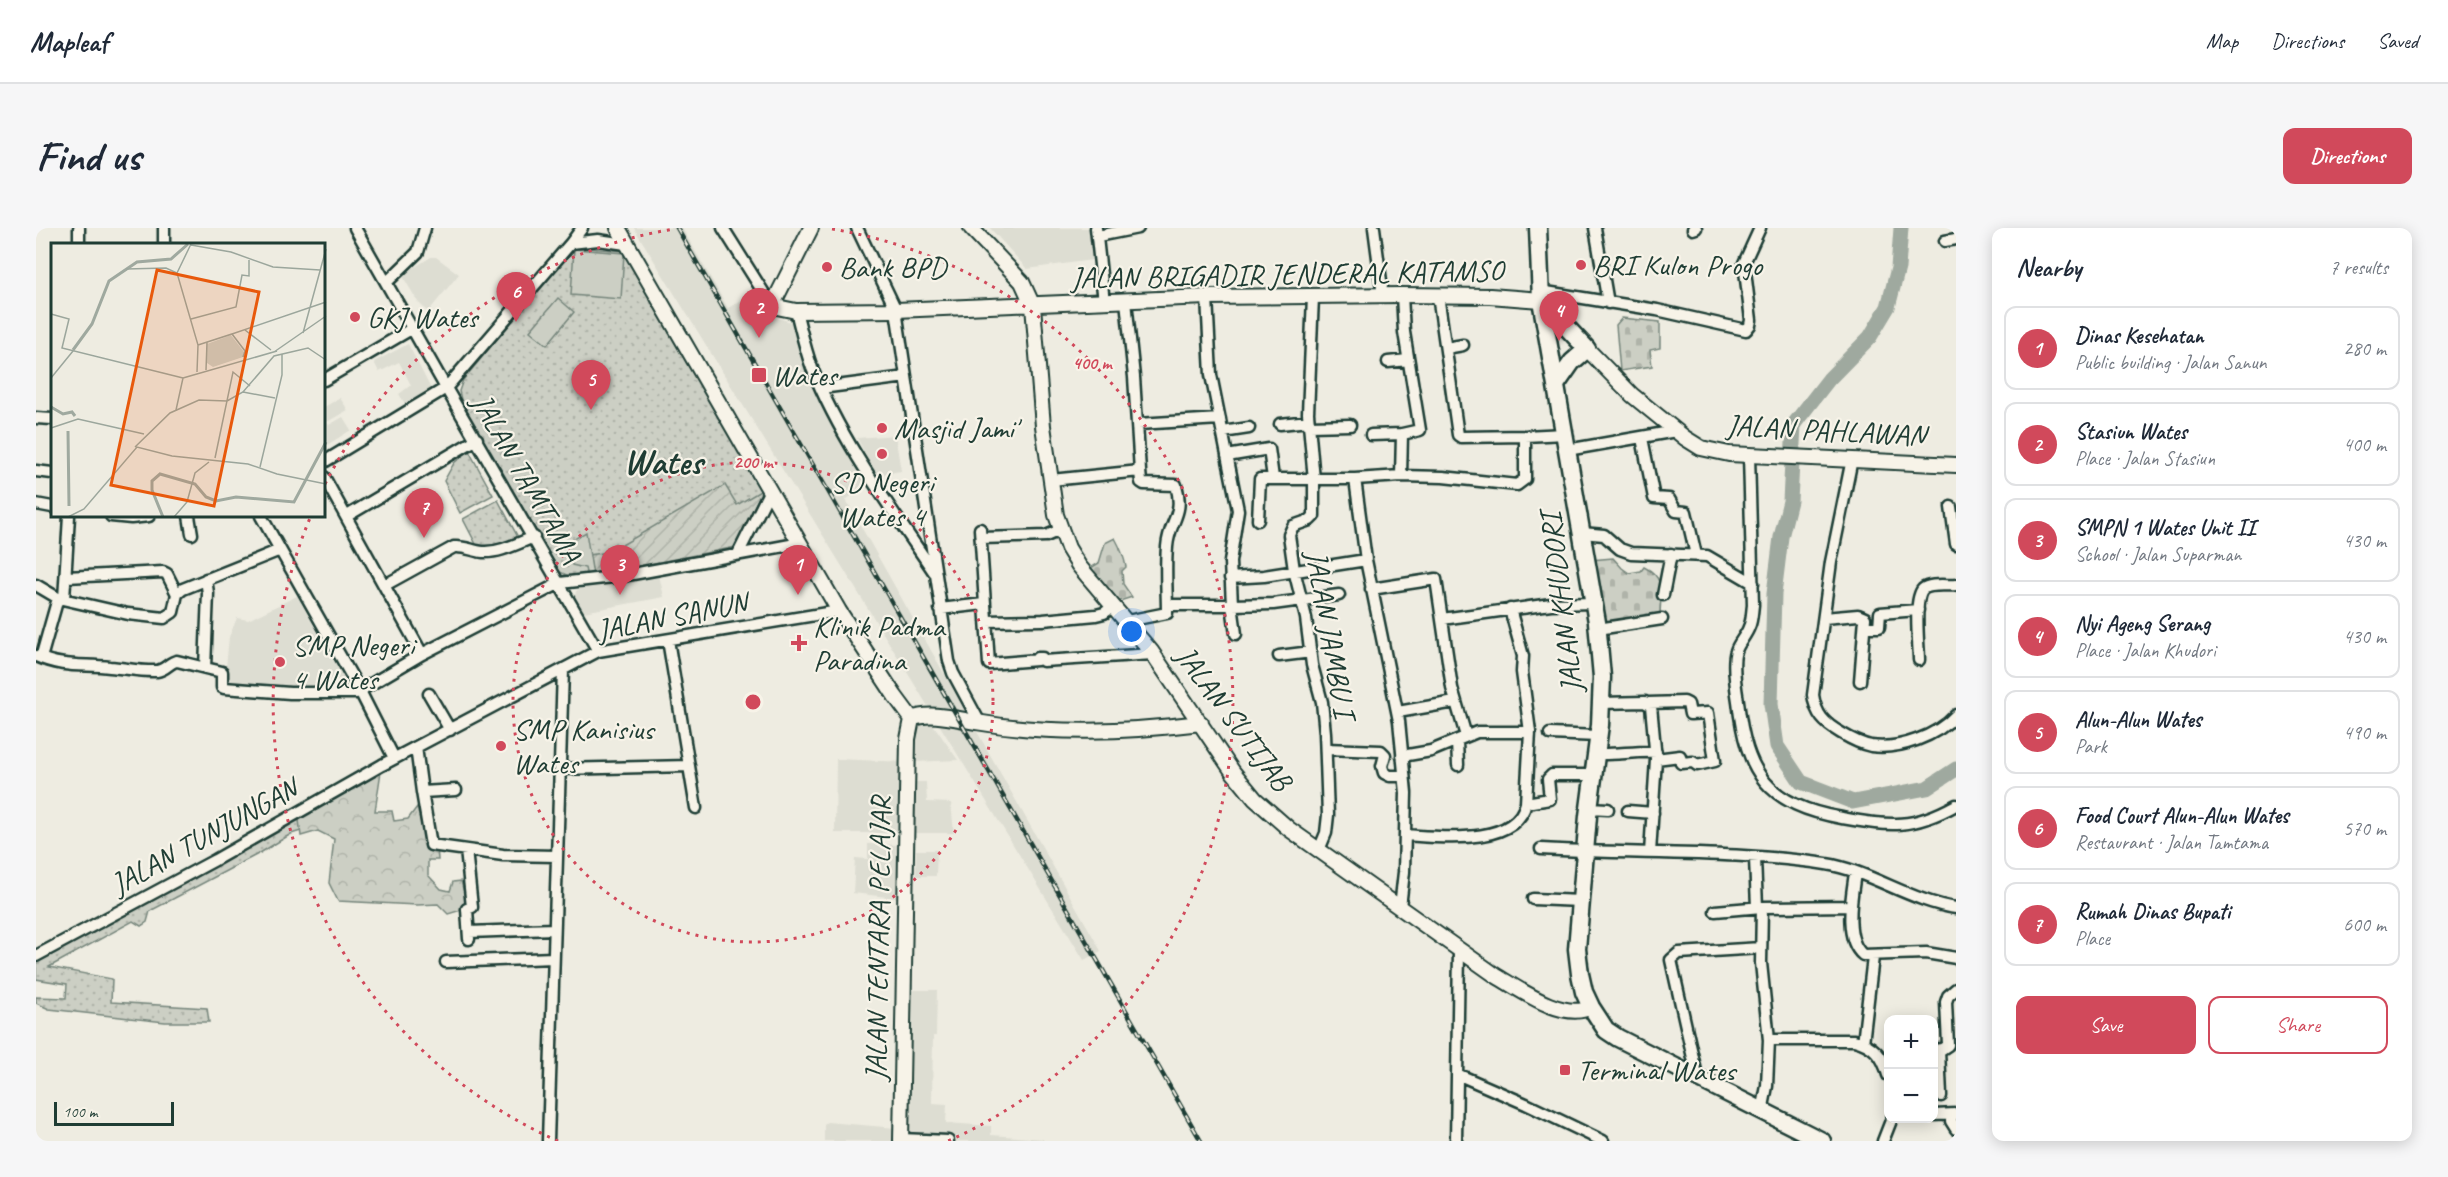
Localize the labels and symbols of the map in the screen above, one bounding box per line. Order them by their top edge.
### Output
inset map [51,243,326,518]
place label: BRI Kulon Progo [1593,246,1763,284]
place label: Bank BPD [839,248,949,286]
street label: JALAN BRIGADIR JENDERAL KATAMSO [1068,251,1507,297]
marker: BRI Kulon Progo [1574,258,1588,272]
marker: Bank BPD [820,260,834,274]
pin: 6 [496,272,536,322]
pin: 2 [740,288,778,338]
pin: 4 [1540,291,1579,341]
place label: GKJ Wates [367,298,480,336]
marker: GKJ Wates [348,310,362,324]
text: 400 m [1073,352,1113,374]
place label: Wates [772,356,839,394]
pin: 5 [572,360,610,410]
marker: Wates [750,366,768,384]
street label: JALAN TAMTAMA [462,385,591,570]
street label: JALAN PAHLAWAN [1724,406,1930,454]
place label: Masjid Jami' [894,409,1023,447]
marker: Masjid Jami' [875,421,889,435]
district label: Wates [624,439,706,485]
marker: SD Negeri Wates 4 [875,447,889,461]
text: 200 m [734,451,774,473]
place label: SD Negeri Wates 4 [830,463,937,535]
pin: 7 [404,488,444,538]
street label: JALAN KHUDORI [1530,505,1591,697]
street label: JALAN JAMBU I [1297,545,1365,726]
pin: 3 [600,546,640,595]
pin: 1 [778,546,818,595]
street label: JALAN SANUN [592,582,754,650]
place label: Klinik Padma Paradina [813,607,946,679]
your location [1117,617,1146,646]
place label: SMP Negeri 4 Wates [292,626,418,698]
marker: Klinik Padma Paradina [790,634,808,652]
street label: JALAN SUTIJAB [1166,636,1302,800]
marker: SMP Negeri 4 Wates [273,655,287,669]
centre of rings [743,692,763,712]
place label: SMP Kanisius Wates [513,710,656,782]
marker: SMP Kanisius Wates [494,739,508,753]
street label: JALAN TUNJUNGAN [102,767,308,904]
street label: JALAN TENTARA PELAJAR [856,794,900,1083]
place label: Terminal Wates [1577,1051,1738,1089]
marker: Terminal Wates [1558,1063,1572,1077]
scale bar [54,1099,174,1126]

